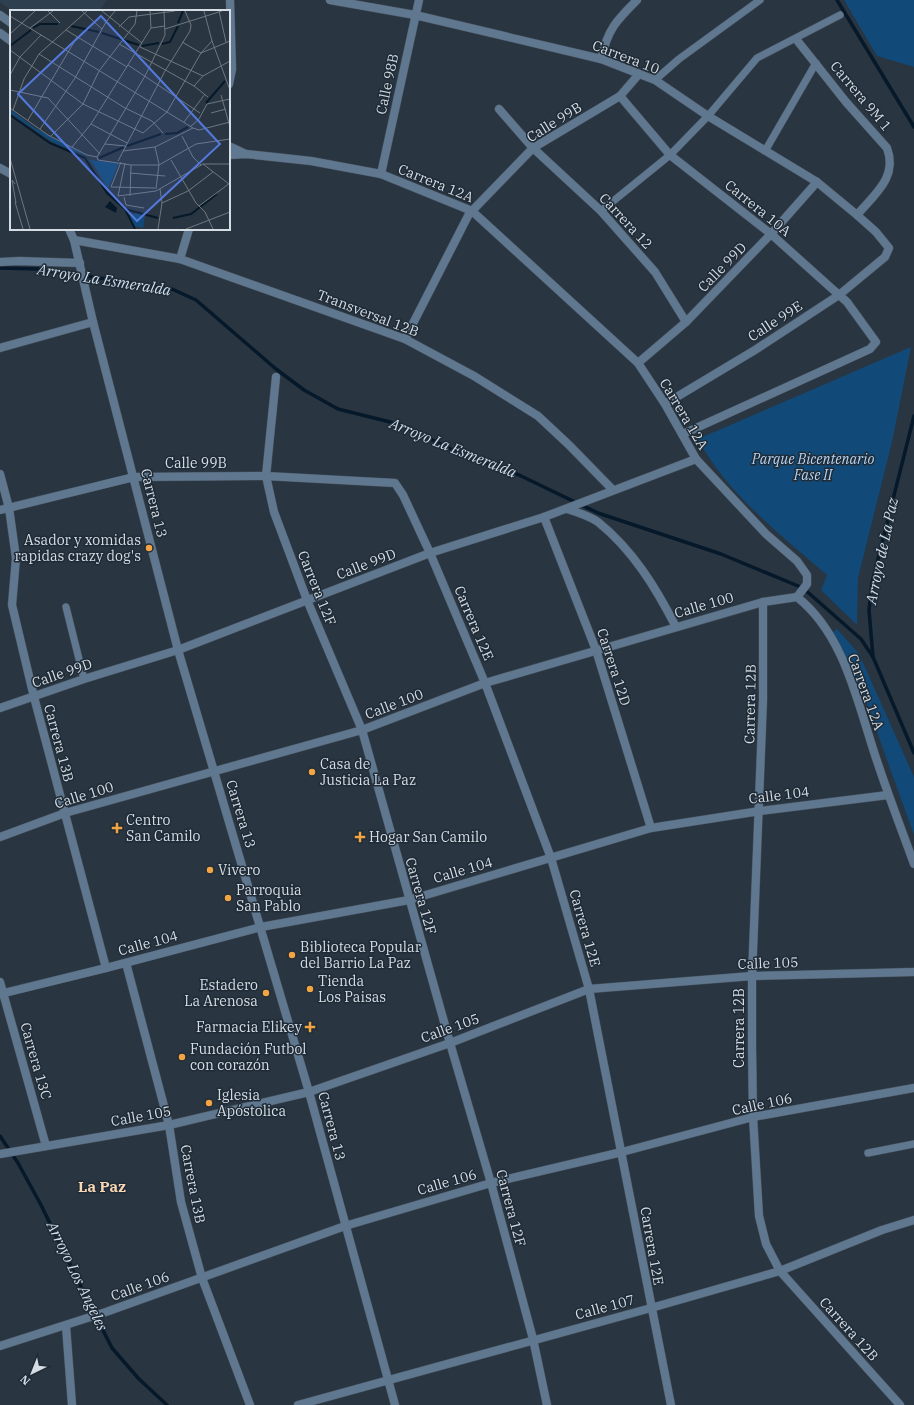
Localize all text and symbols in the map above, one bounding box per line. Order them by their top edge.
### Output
inset map [10,10,230,230]
street label: Carrera 10 [590,36,662,78]
street label: Calle 98B [372,52,402,116]
street label: Carrera 9M 1 [827,57,895,135]
street label: Calle 99B [523,98,585,146]
street label: Carrera 12A [396,160,477,206]
street label: Carrera 10A [721,176,795,240]
street label: Carrera 12 [595,189,657,253]
street label: Calle 99D [694,238,750,296]
water label: Arroyo La Esmeralda [35,259,173,300]
street label: Transversal 12B [315,285,421,341]
street label: Calle 99E [744,297,806,345]
street label: Carrera 12A [656,375,713,453]
water label: Arroyo La Esmeralda [386,413,520,482]
park label: Parque Bicentenario Fase II [751,450,874,484]
street label: Calle 99B [165,454,227,472]
street label: Carrera 13 [137,467,171,539]
water label: Arroyo de La Paz [861,496,902,607]
place label: Asador y xomidas rapidas crazy dog's [15,531,141,565]
marker: Asador y xomidas rapidas crazy dog's [144,543,154,553]
street label: Calle 99D [334,544,398,584]
street label: Carrera 12F [294,548,340,628]
street label: Carrera 12E [450,583,498,663]
street label: Calle 100 [672,588,736,622]
street label: Carrera 12D [593,626,635,708]
street label: Carrera 12A [844,651,888,733]
street label: Calle 99D [30,654,95,692]
street label: Carrera 12B [740,664,760,744]
street label: Calle 100 [362,685,426,723]
street label: Carrera 13B [40,702,78,784]
place label: Casa de Justicia La Paz [320,755,416,789]
marker: Casa de Justicia La Paz [307,767,317,777]
street label: Calle 100 [52,777,116,813]
street label: Carrera 13 [222,778,260,850]
street label: Calle 104 [748,782,810,808]
place label: Centro San Camilo [126,811,201,845]
marker: Centro San Camilo [111,822,123,834]
place label: Hogar San Camilo [369,828,487,846]
marker: Hogar San Camilo [354,831,366,843]
street label: Calle 104 [431,853,495,887]
street label: Carrera 12F [401,855,441,937]
place label: Vivero [218,861,260,879]
marker: Vivero [205,865,215,875]
place label: Parroquia San Pablo [236,881,302,915]
street label: Carrera 12E [565,887,605,969]
marker: Parroquia San Pablo [223,893,233,903]
street label: Calle 104 [116,926,180,960]
place label: Biblioteca Popular del Barrio La Paz [300,938,422,972]
marker: Biblioteca Popular del Barrio La Paz [287,950,297,960]
street label: Calle 105 [737,953,799,973]
place label: Tienda Los Paisas [318,972,386,1006]
place label: Estadero La Arenosa [184,976,258,1010]
marker: Tienda Los Paisas [305,984,315,994]
marker: Estadero La Arenosa [261,988,271,998]
street label: Carrera 12B [730,988,748,1068]
street label: Calle 105 [418,1009,482,1047]
place label: Farmacia Elikey [196,1018,303,1036]
street label: Carrera 13C [16,1020,56,1102]
marker: Farmacia Elikey [305,1022,315,1032]
place label: Fundación Futbol con corazón [190,1040,307,1074]
marker: Fundación Futbol con corazón [177,1052,187,1062]
place label: Iglesia Apóstolica [217,1086,286,1120]
street label: Calle 106 [730,1089,794,1119]
street label: Carrera 13 [314,1090,350,1162]
marker: Iglesia Apóstolica [204,1098,214,1108]
street label: Calle 105 [109,1102,173,1130]
street label: Carrera 13B [177,1143,209,1225]
street label: Calle 106 [415,1165,479,1199]
street label: Carrera 12F [492,1167,530,1249]
district label: La Paz [78,1177,126,1196]
street label: Carrera 12E [636,1205,668,1287]
water label: Arroyo Los Angeles [42,1217,112,1334]
street label: Calle 106 [108,1267,172,1305]
street label: Calle 107 [573,1290,637,1324]
street label: Carrera 12B [816,1293,882,1365]
north arrow [12,1353,52,1393]
text: N [17,1372,33,1388]

